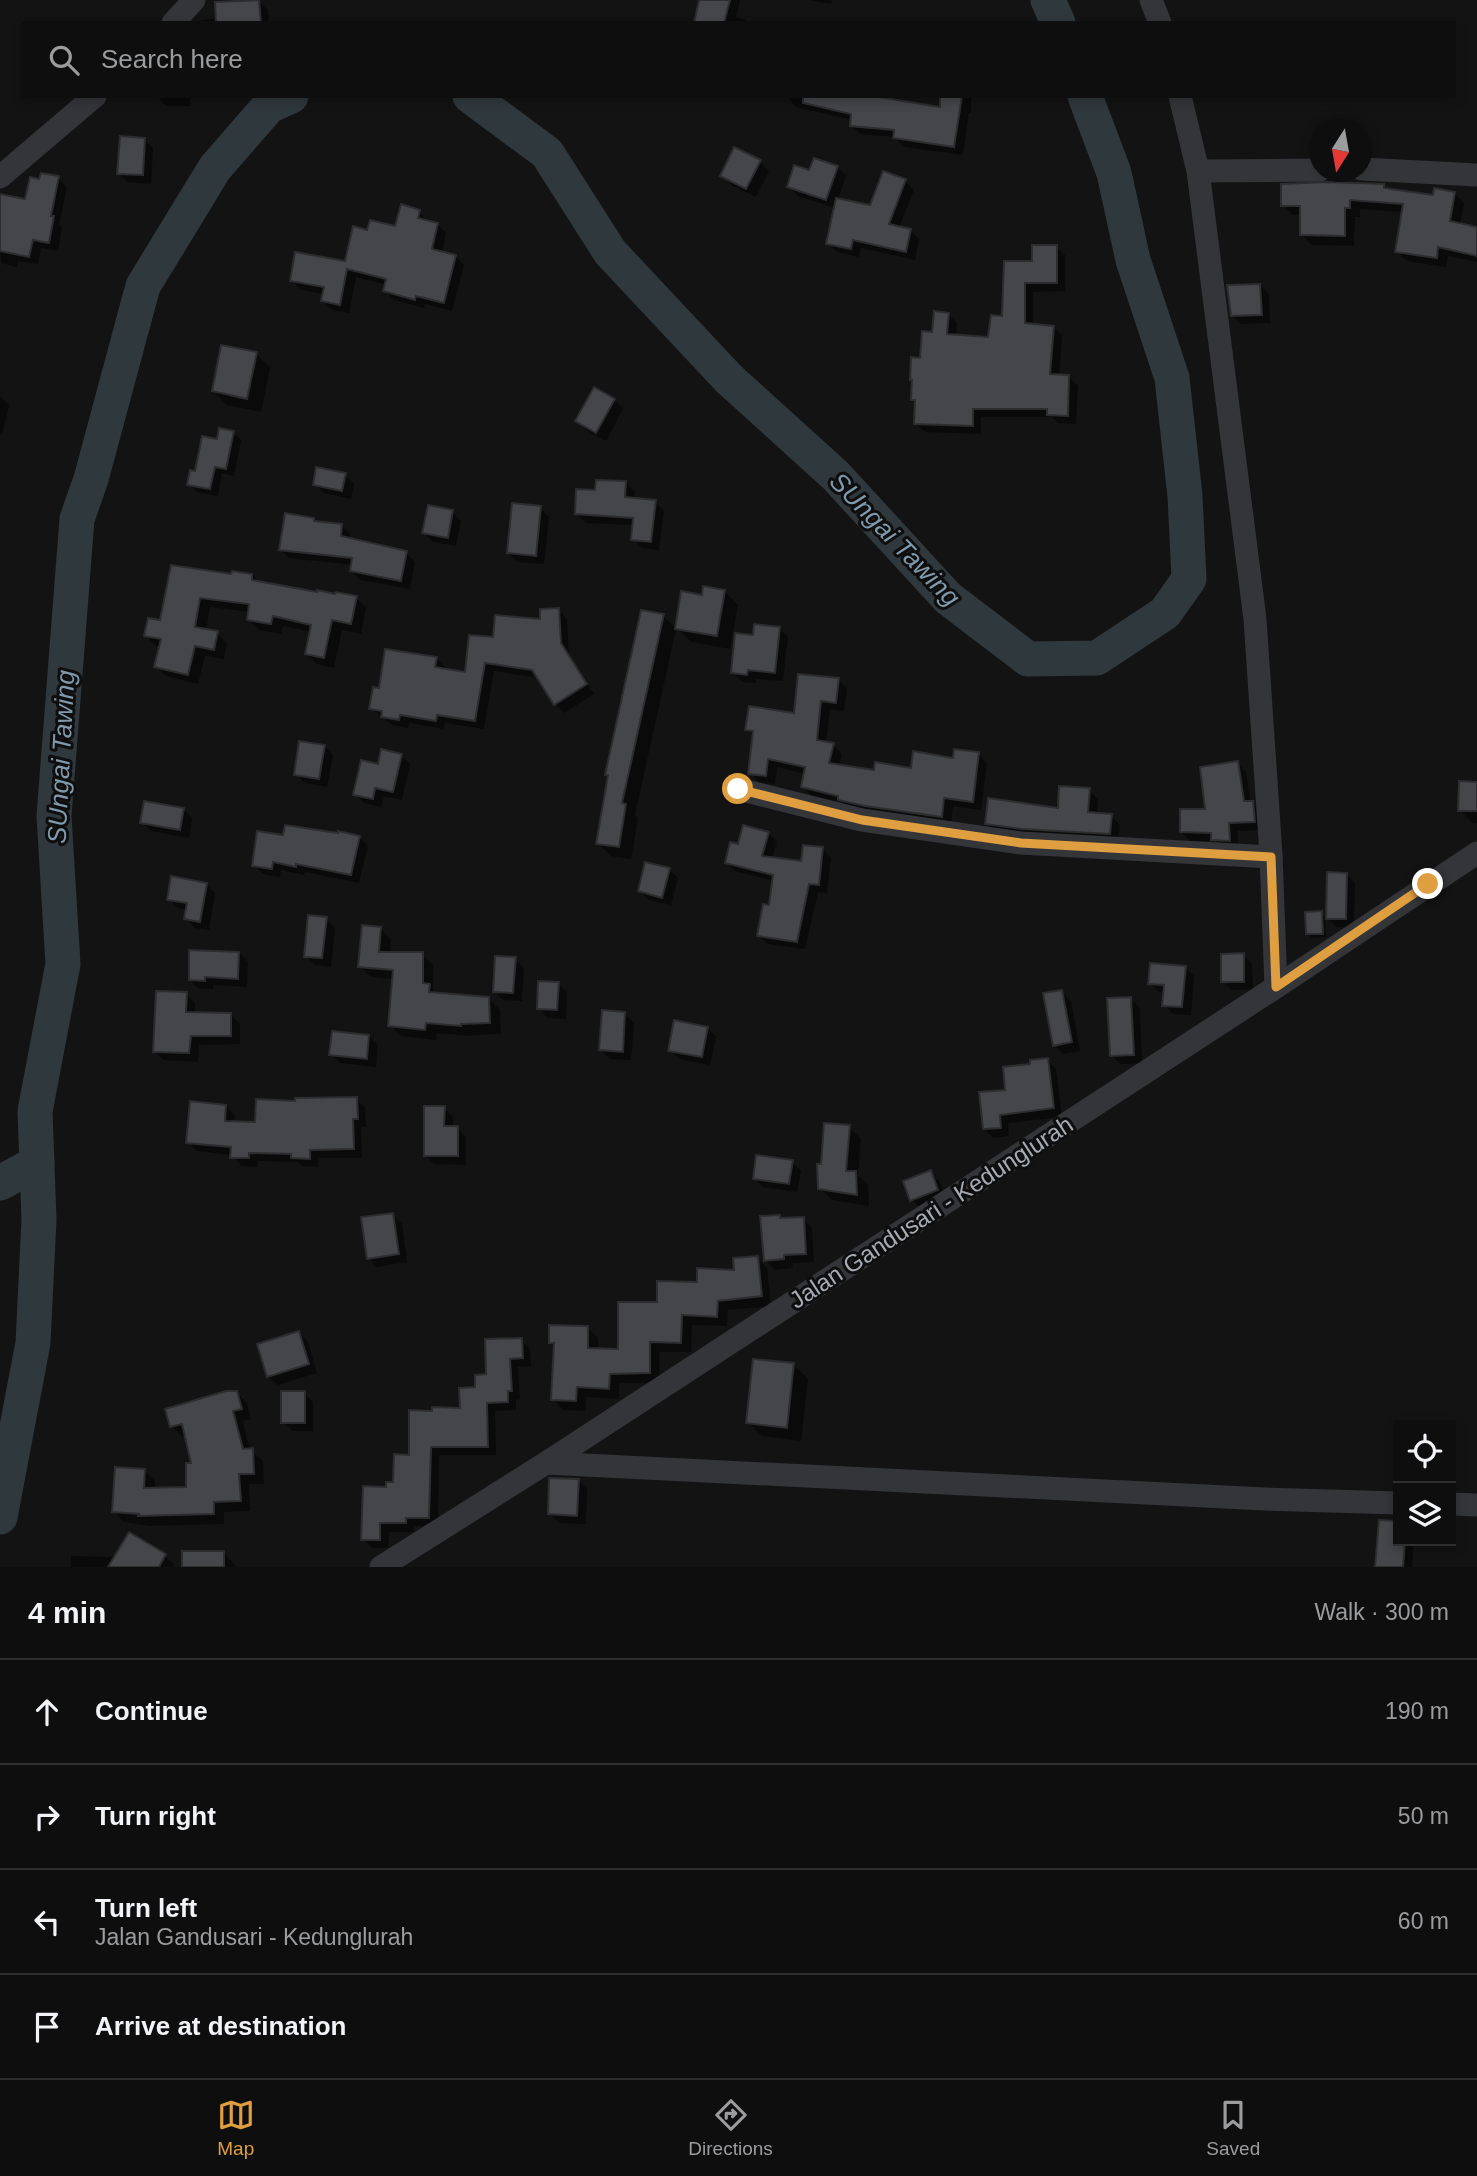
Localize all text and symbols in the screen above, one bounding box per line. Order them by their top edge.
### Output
search box [21,21,1456,98]
icon: search [45,41,83,79]
text: Search here [101,44,243,74]
north arrow [1309,119,1372,182]
water label: SUngai Tawing [824,466,967,612]
water label: SUngai Tawing [41,669,81,845]
route start [722,773,753,804]
route end [1412,868,1443,899]
street label: Jalan Gandusari - Kedunglurah [784,1110,1078,1314]
map controls [1393,1420,1456,1546]
button: locate [1393,1420,1456,1483]
button: layers [1393,1483,1456,1546]
text: 4 min [28,1596,106,1629]
text: Walk · 300 m [1314,1599,1449,1625]
icon: ahead [28,1693,66,1731]
text: Continue [95,1696,208,1726]
text: 190 m [1385,1698,1449,1724]
icon: right [28,1798,66,1836]
text: Turn right [95,1801,216,1831]
text: 50 m [1398,1803,1449,1829]
text: Turn left [95,1893,197,1923]
icon: left [28,1903,66,1941]
text: 60 m [1398,1908,1449,1934]
text: Jalan Gandusari - Kedunglurah [95,1924,413,1950]
icon: arrive [28,2008,66,2046]
text: Arrive at destination [95,2011,346,2041]
tab: Map [217,2096,255,2160]
tab: Directions [688,2096,773,2160]
tab: Saved [1206,2096,1260,2160]

